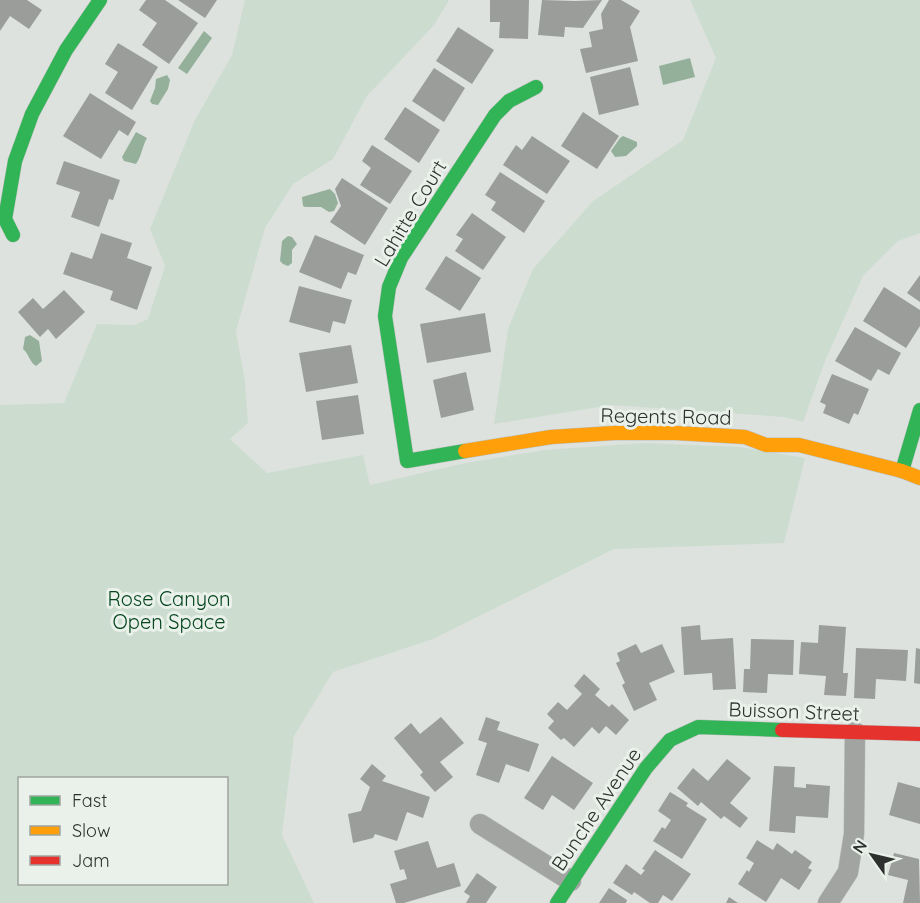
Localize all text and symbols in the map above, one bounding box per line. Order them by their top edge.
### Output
street label: Lahitte Court [368,155,452,271]
street label: Regents Road [600,402,732,430]
park label: Rose Canyon Open Space [107,586,231,634]
street label: Buisson Street [728,696,860,726]
street label: Bunche Avenue [546,743,646,875]
legend [18,777,228,885]
text: Fast [72,789,107,812]
text: Slow [72,819,110,842]
north arrow [842,825,902,885]
text: N [848,836,871,857]
text: Jam [72,849,110,872]

